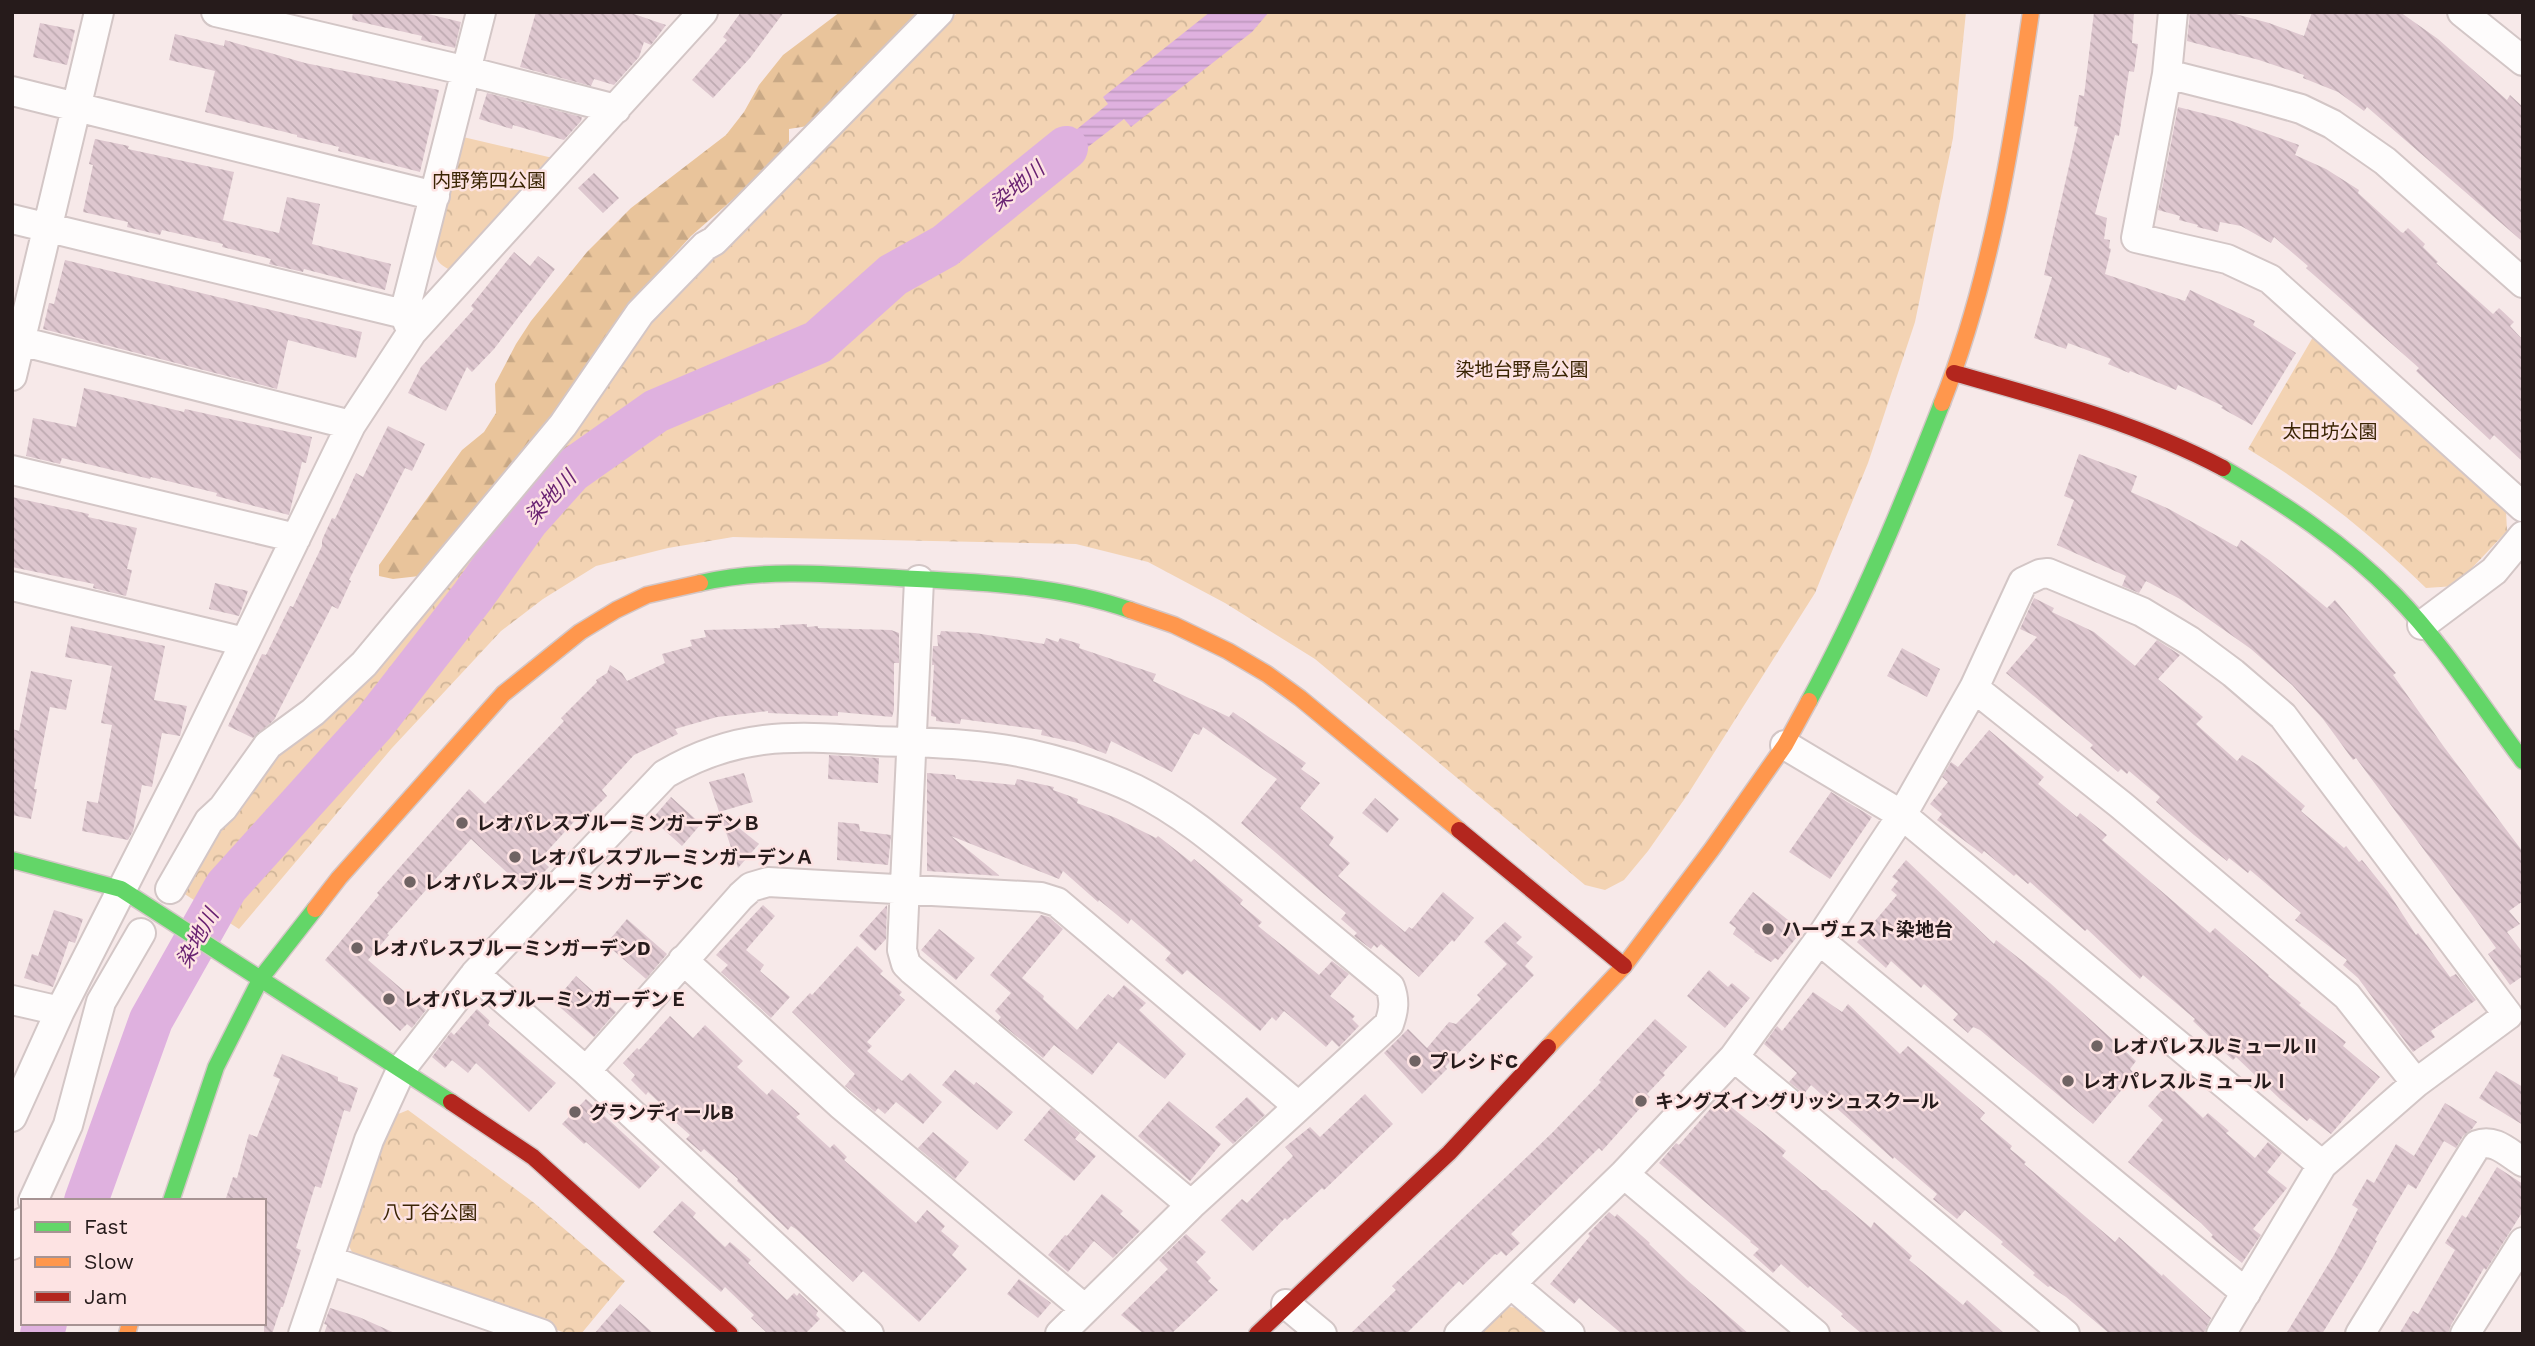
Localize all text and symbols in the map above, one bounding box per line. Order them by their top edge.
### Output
water label: 染地川 [985,155,1051,216]
park label: 内野第四公園 [432,169,546,192]
park label: 染地台野鳥公園 [1455,358,1589,381]
park label: 太田坊公園 [2282,420,2378,443]
water label: 染地川 [519,464,582,529]
place label: レオパレスブルーミンガーデンＢ [476,812,761,835]
marker: レオパレスブルーミンガーデンＢ [454,815,470,831]
place label: レオパレスブルーミンガーデンＡ [529,846,814,869]
marker: レオパレスブルーミンガーデンＡ [507,849,523,865]
place label: レオパレスブルーミンガーデンC [424,871,703,894]
marker: レオパレスブルーミンガーデンC [402,874,418,890]
water label: 染地川 [171,903,224,972]
place label: ハーヴェスト染地台 [1782,918,1953,941]
marker: ハーヴェスト染地台 [1760,921,1776,937]
place label: レオパレスブルーミンガーデンD [371,937,651,960]
marker: レオパレスブルーミンガーデンD [349,940,365,956]
place label: レオパレスブルーミンガーデンＥ [403,988,688,1011]
marker: レオパレスブルーミンガーデンＥ [381,991,397,1007]
place label: レオパレスルミュールⅡ [2111,1035,2320,1058]
marker: レオパレスルミュールⅡ [2089,1038,2105,1054]
place label: プレシドC [1429,1050,1518,1073]
marker: プレシドC [1407,1053,1423,1069]
place label: レオパレスルミュールⅠ [2082,1070,2291,1093]
marker: レオパレスルミュールⅠ [2060,1073,2076,1089]
place label: キングズイングリッシュスクール [1655,1090,1939,1113]
marker: キングズイングリッシュスクール [1633,1093,1649,1109]
place label: グランディールB [589,1101,734,1124]
marker: グランディールB [567,1104,583,1120]
legend [21,1199,266,1325]
park label: 八丁谷公園 [382,1201,478,1224]
text: Fast [84,1214,128,1239]
text: Slow [84,1249,134,1274]
text: Jam [84,1284,127,1309]

